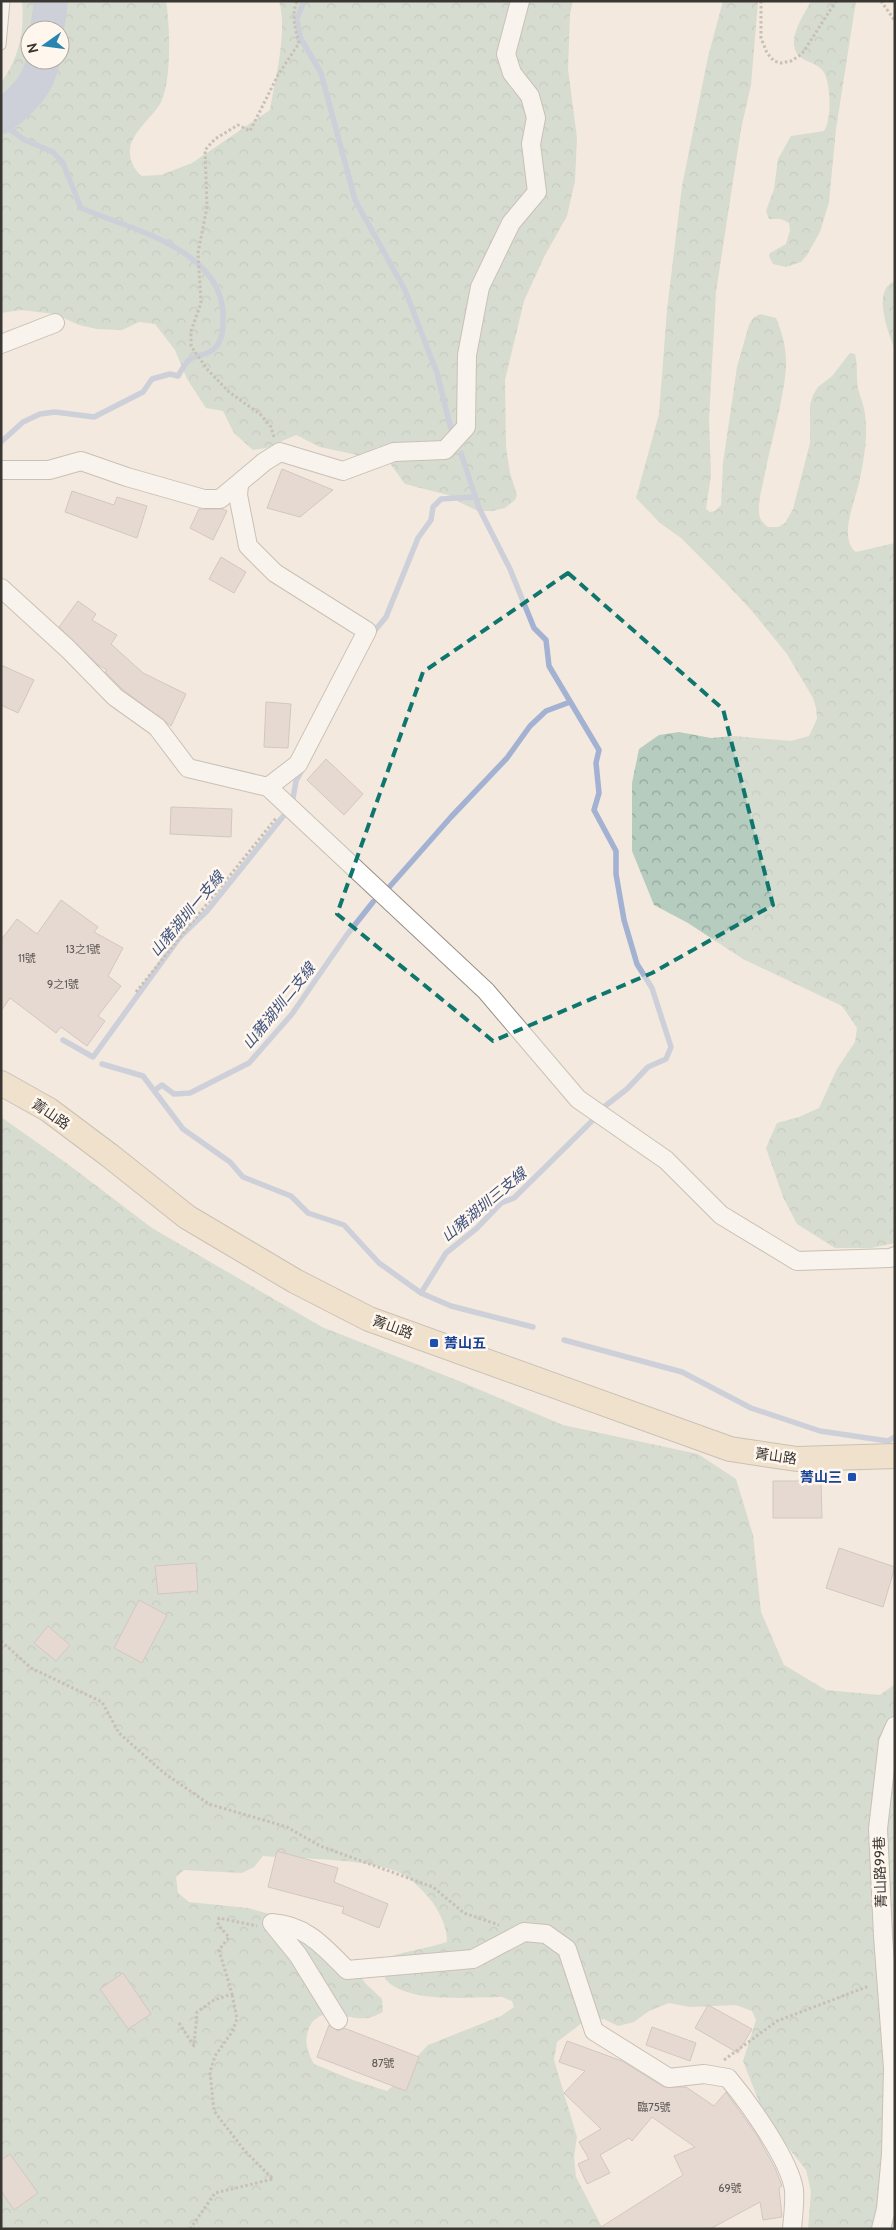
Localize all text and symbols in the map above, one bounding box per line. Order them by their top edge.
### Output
north arrow [20,20,70,70]
text: N [22,41,42,55]
water label: 山豬湖圳一支線 [146,866,229,960]
house number: 13之1號 [65,942,101,956]
house number: 11號 [18,951,36,965]
water label: 山豬湖圳二支線 [239,958,320,1052]
house number: 9之1號 [47,977,79,991]
street label: 菁山路 [29,1095,73,1133]
water label: 山豬湖圳三支線 [438,1163,532,1246]
street label: 菁山路 [370,1311,416,1343]
place label: 菁山五 [444,1334,486,1352]
marker: 菁山五 [428,1337,440,1349]
street label: 菁山路 [754,1444,798,1468]
place label: 菁山三 [800,1468,842,1486]
marker: 菁山三 [846,1471,858,1483]
street label: 菁山路99巷 [870,1836,890,1908]
house number: 87號 [371,2056,395,2070]
house number: 臨75號 [637,2100,671,2114]
house number: 69號 [718,2181,742,2195]

